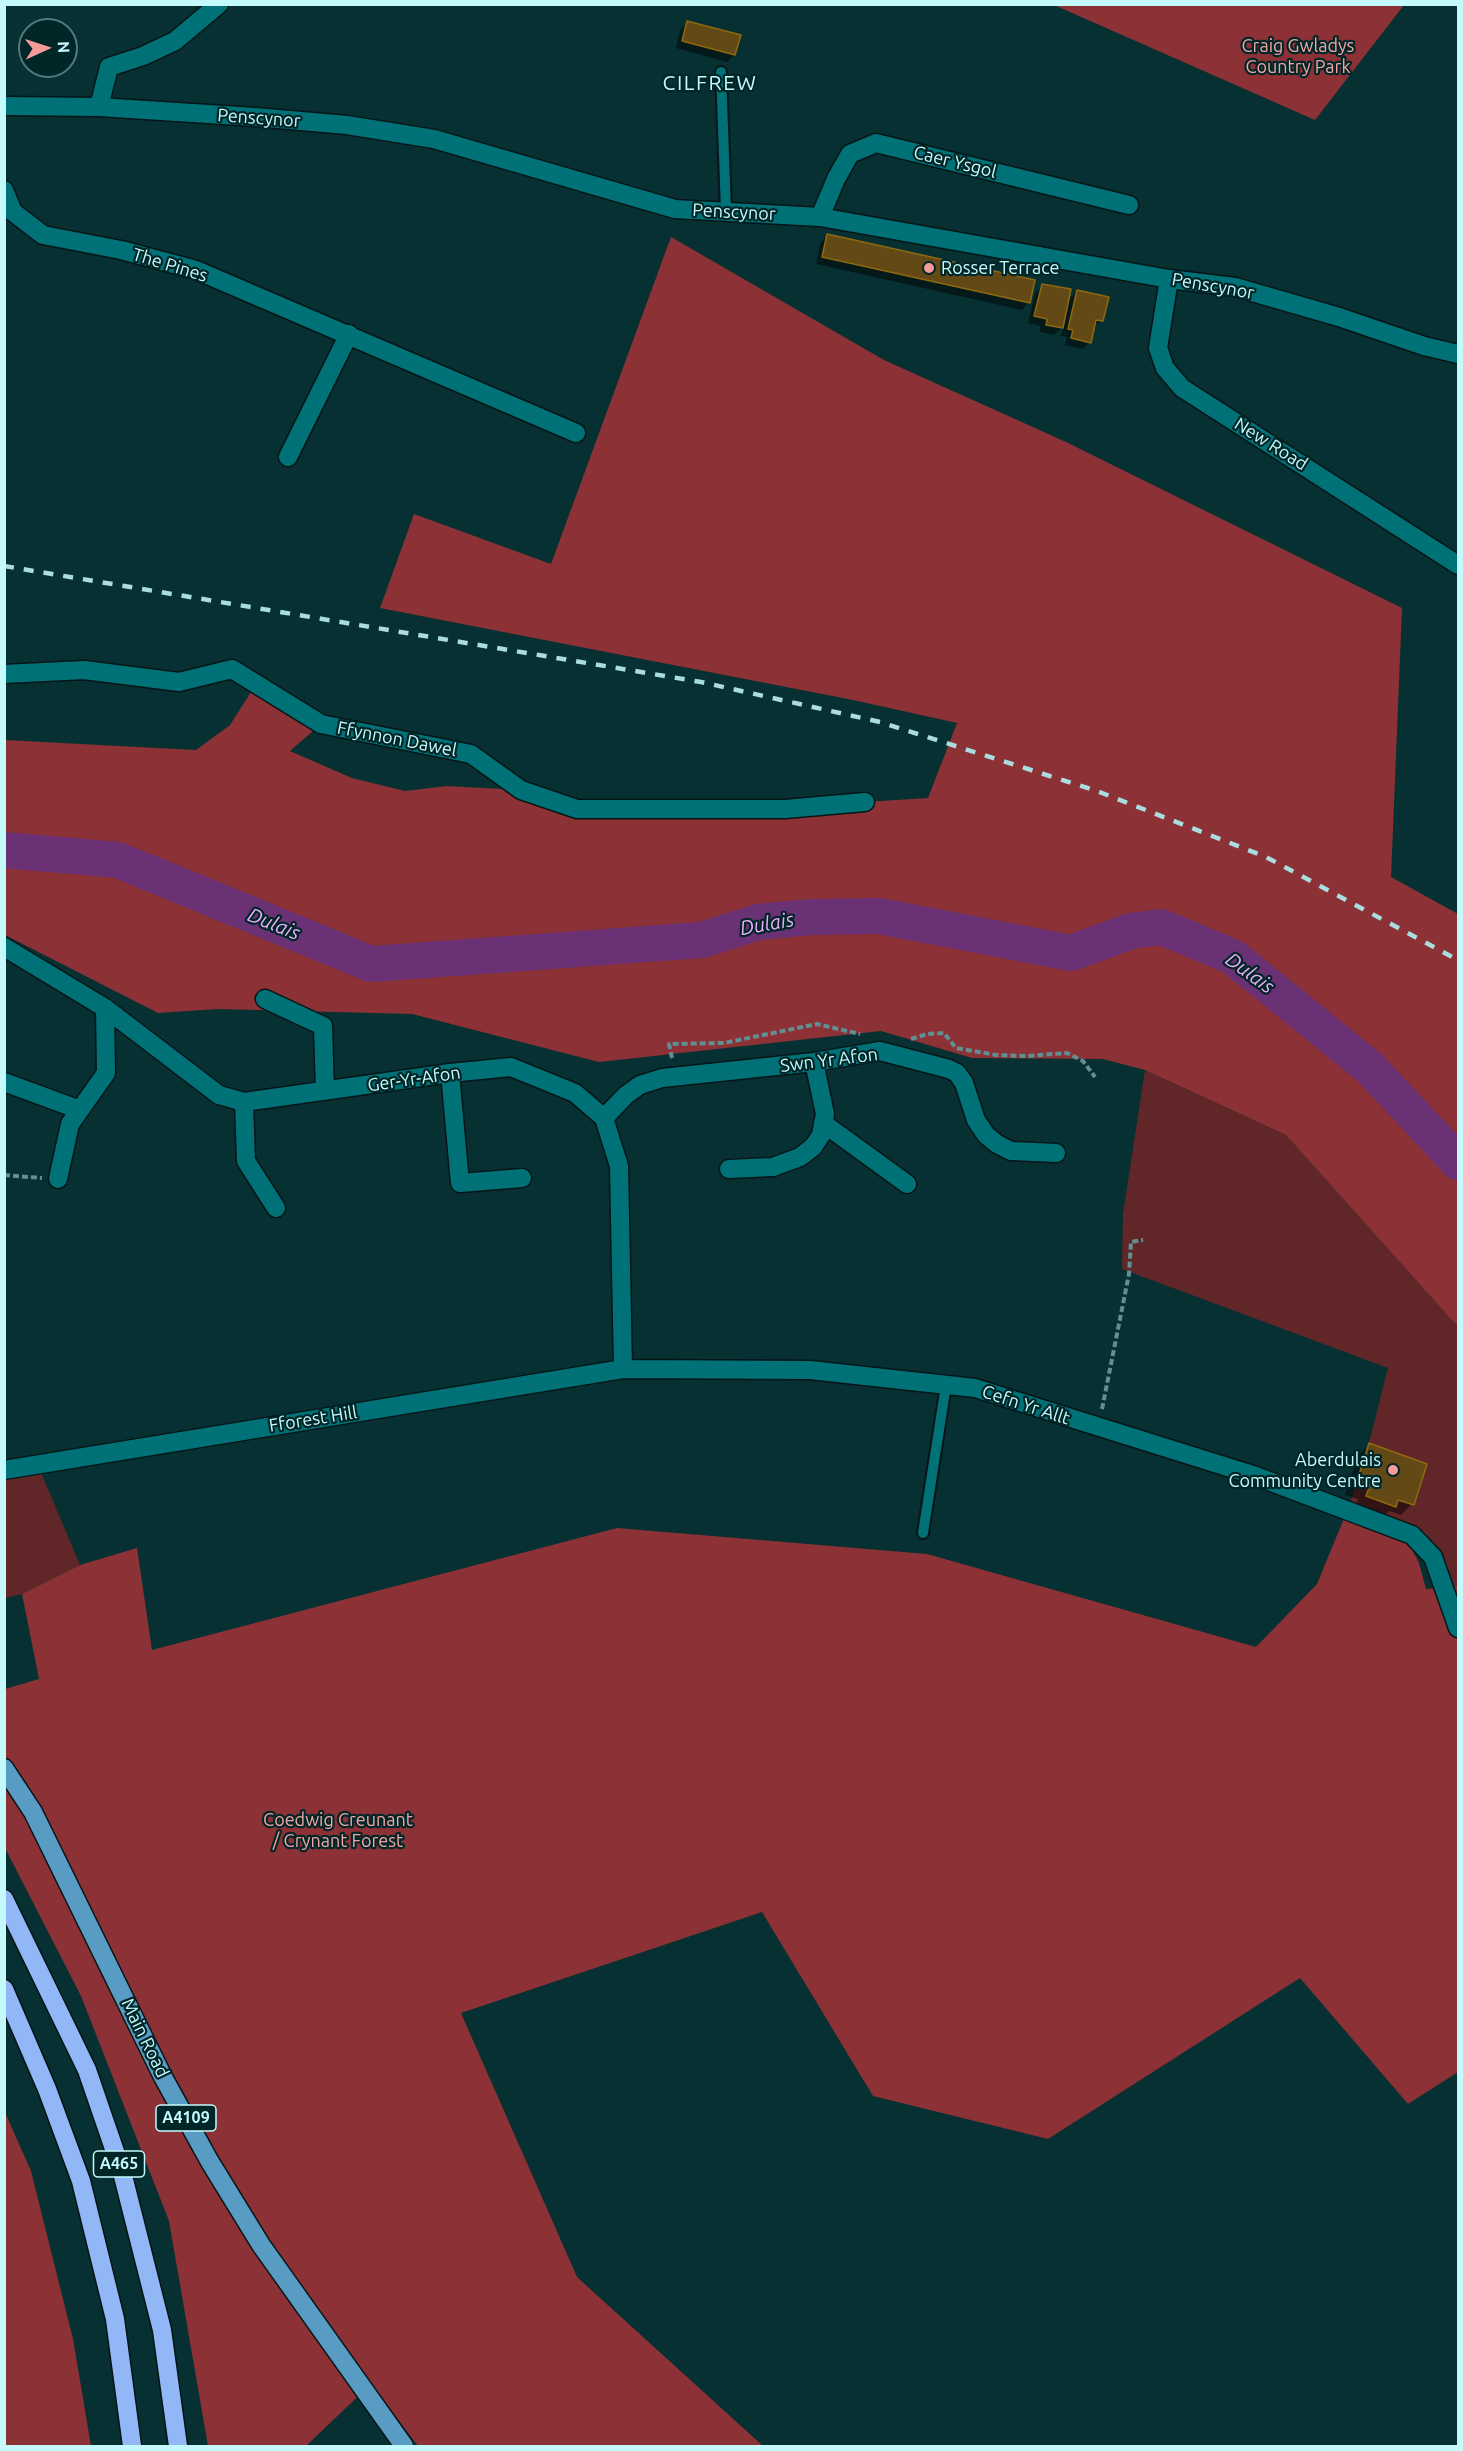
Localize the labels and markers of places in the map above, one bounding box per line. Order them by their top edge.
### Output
place label: Rosser Terrace [941,257,1059,279]
marker: Rosser Terrace [922,261,936,275]
place label: Aberdulais Community Centre [1229,1449,1381,1492]
marker: Aberdulais Community Centre [1386,1463,1400,1477]

